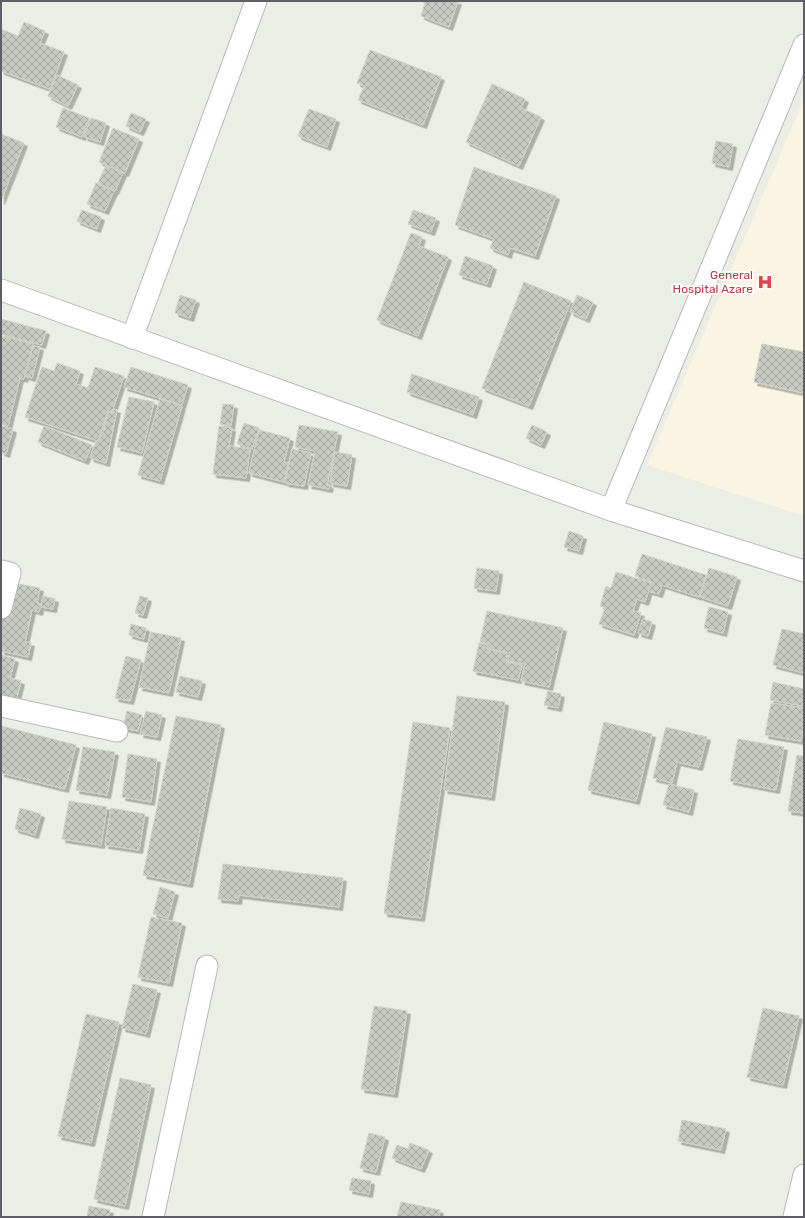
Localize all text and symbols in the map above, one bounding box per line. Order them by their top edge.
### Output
place label: General Hospital Azare [673,268,753,296]
hospital icon: General Hospital Azare [756,273,774,291]

